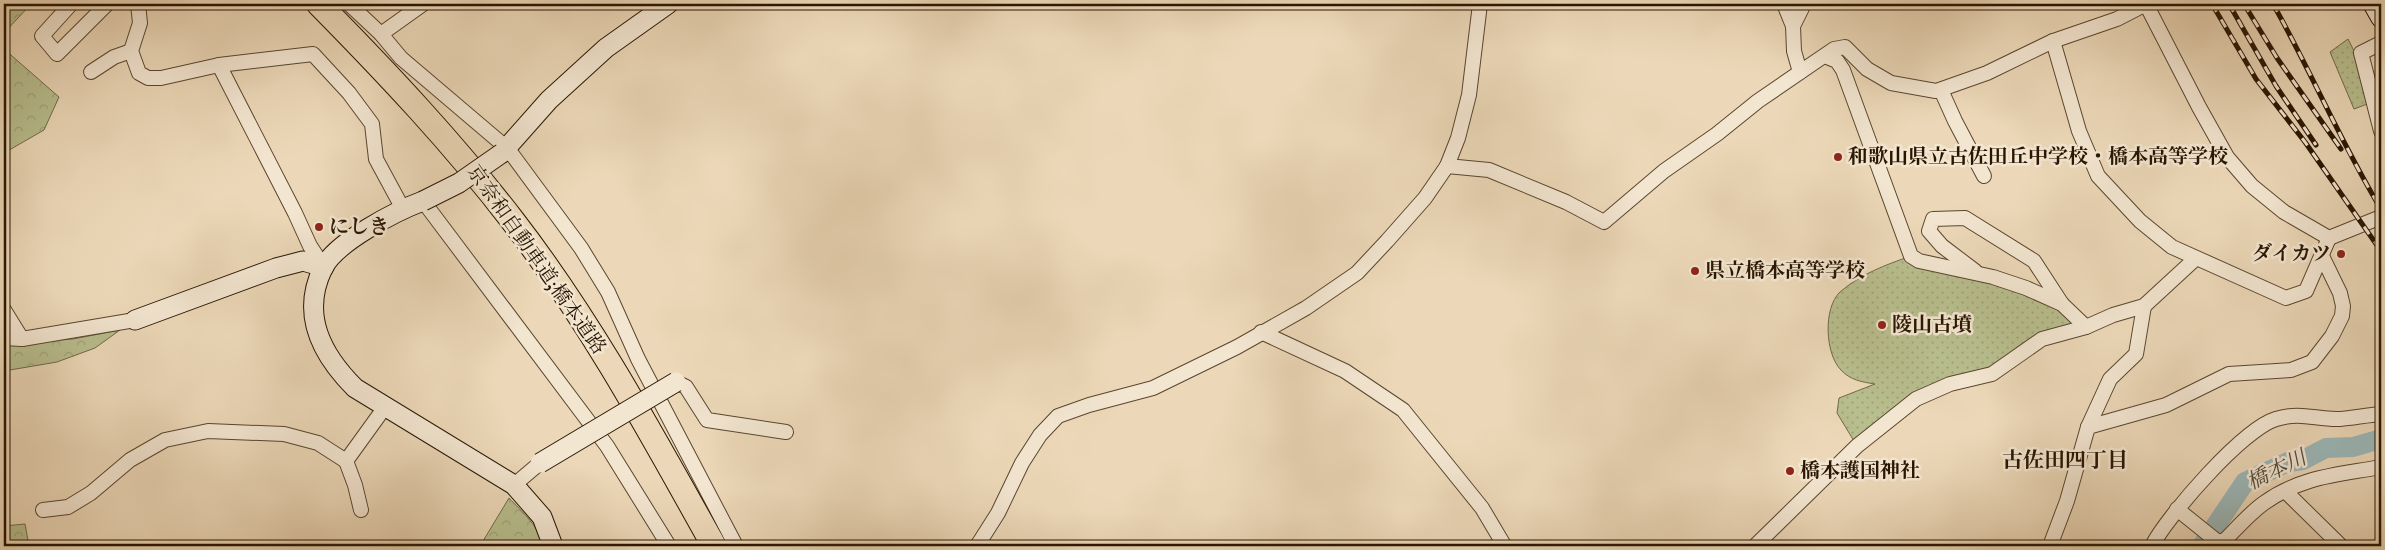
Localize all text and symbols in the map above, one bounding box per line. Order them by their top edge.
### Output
place label: 和歌山県立古佐田丘中学校・橋本高等学校 [1848,145,2228,170]
marker: 和歌山県立古佐田丘中学校・橋本高等学校 [1832,151,1844,163]
street label: 京奈和自動車道;橋本道路 [461,160,611,360]
place label: にしき [329,215,389,240]
marker: にしき [313,221,325,233]
place label: ダイカツ [2252,242,2331,267]
marker: ダイカツ [2335,248,2347,260]
place label: 県立橋本高等学校 [1705,259,1865,284]
marker: 県立橋本高等学校 [1689,265,1701,277]
place label: 陵山古墳 [1892,313,1972,338]
marker: 陵山古墳 [1876,319,1888,331]
water label: 橋本川 [2243,444,2313,497]
district label: 古佐田四丁目 [2002,448,2128,475]
place label: 橋本護国神社 [1800,459,1920,484]
marker: 橋本護国神社 [1784,465,1796,477]

